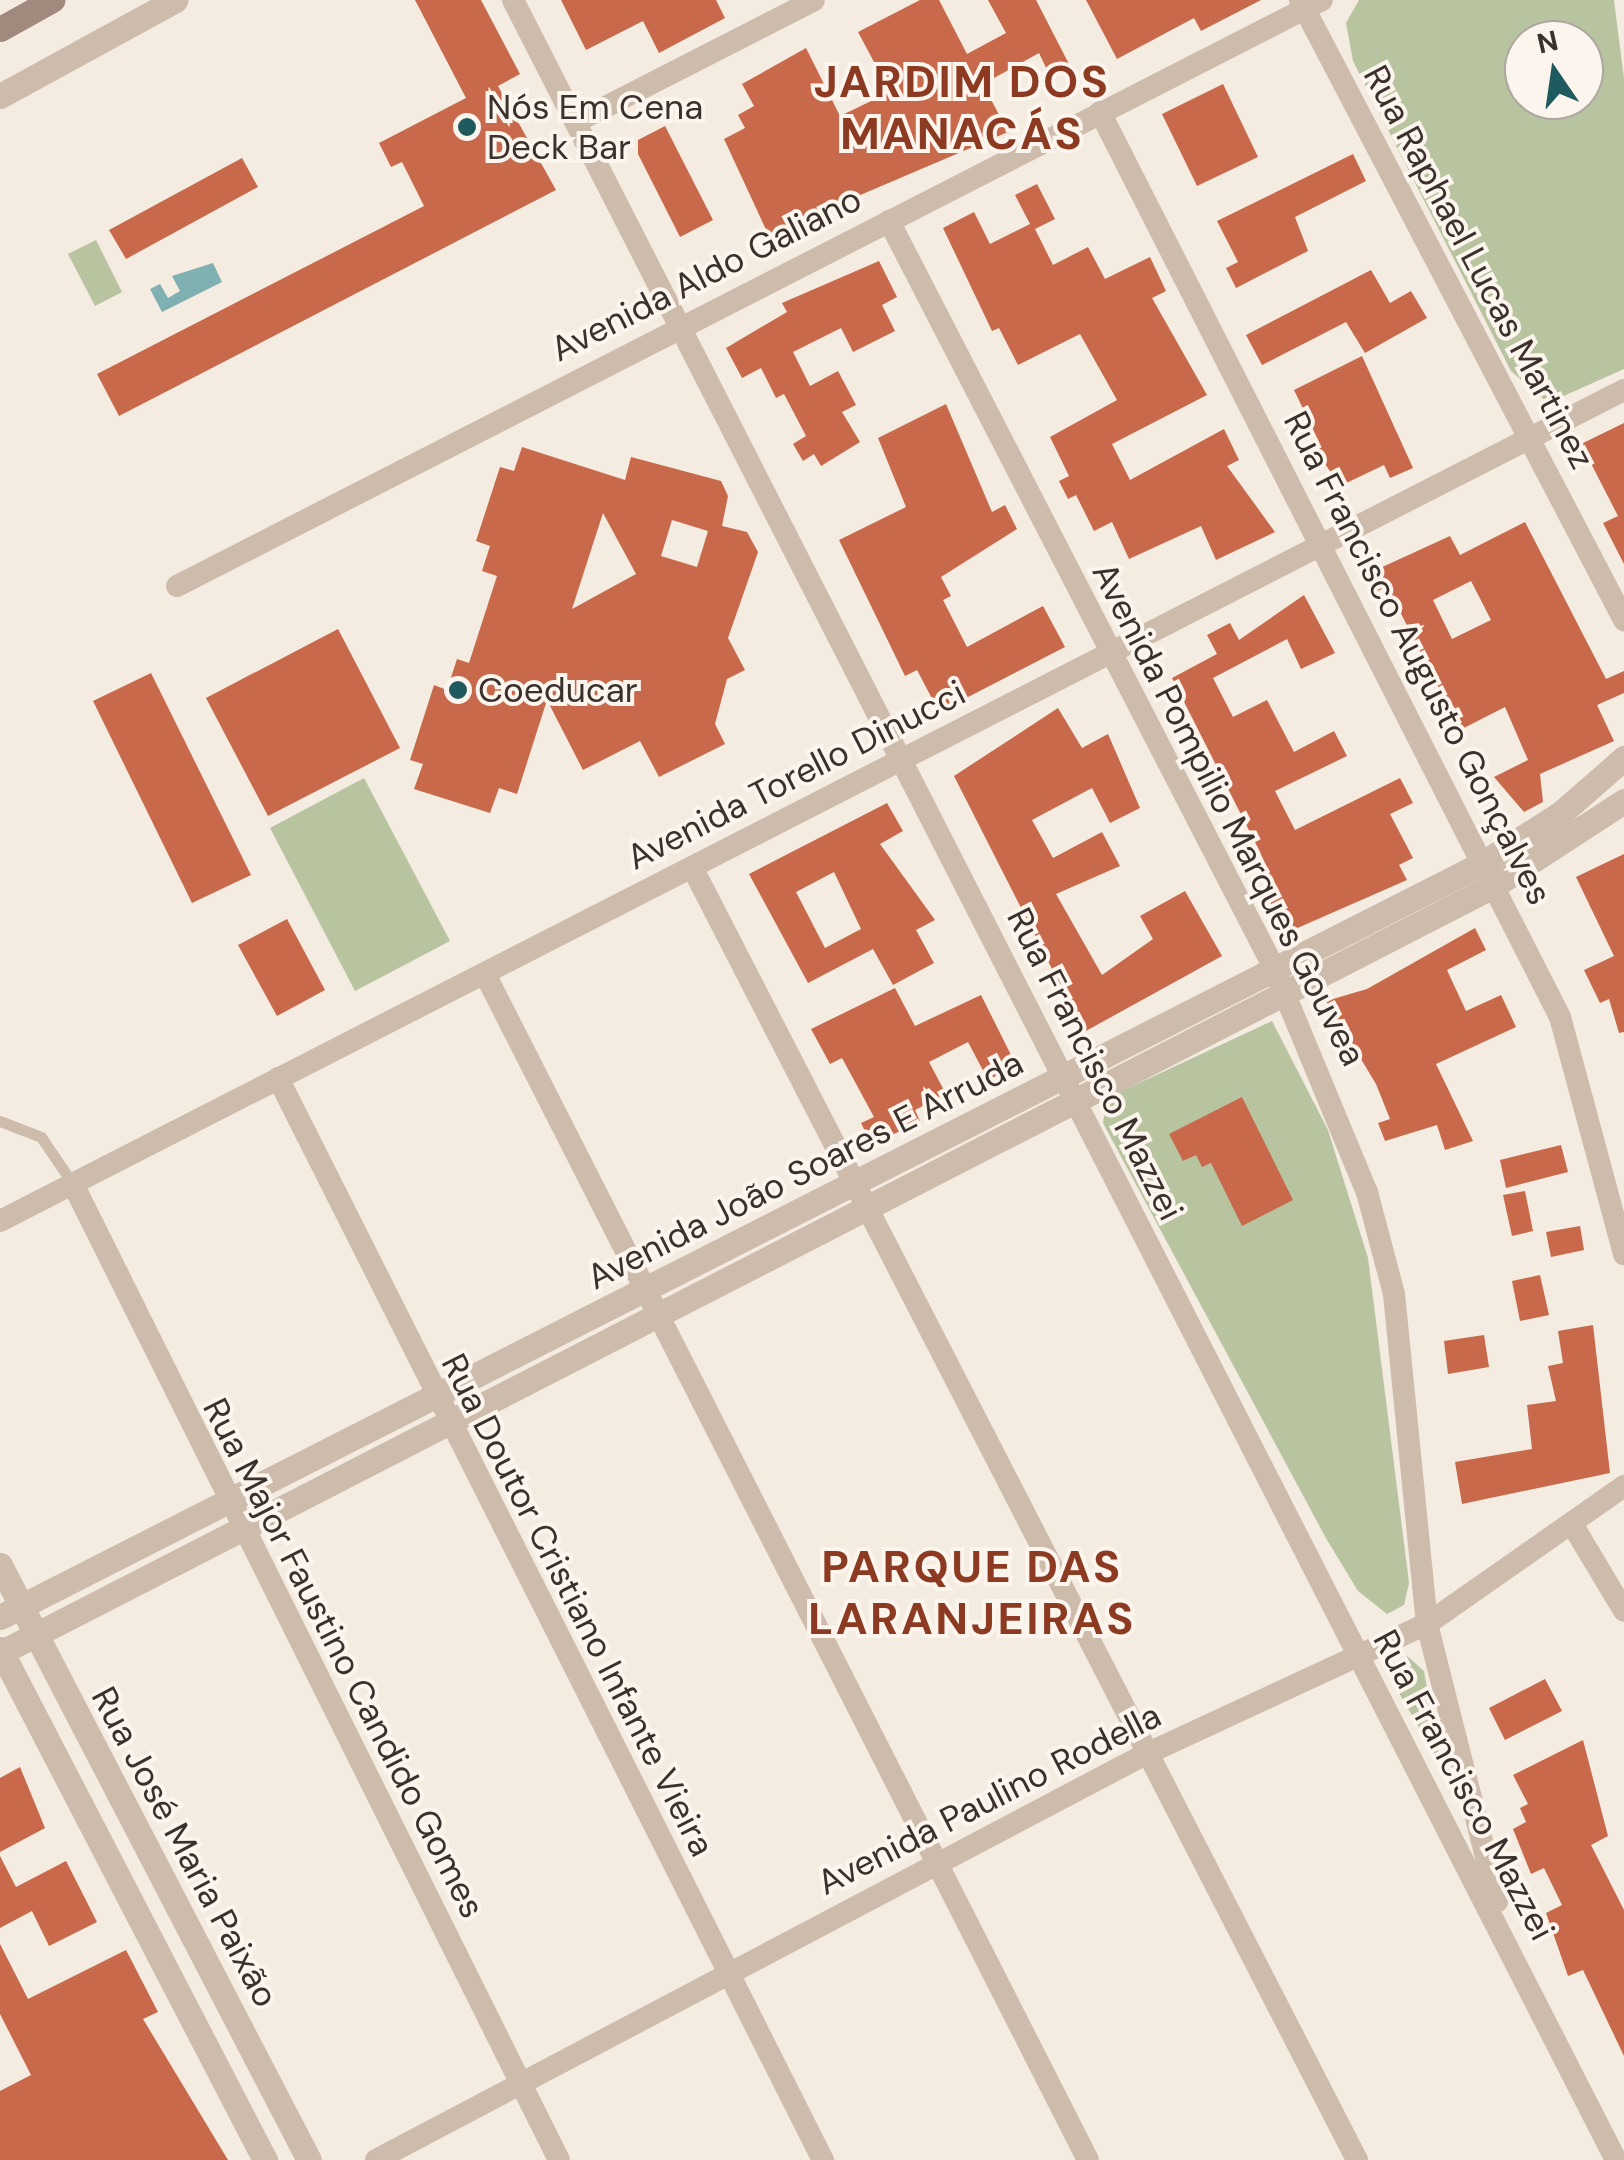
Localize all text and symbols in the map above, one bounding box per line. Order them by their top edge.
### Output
north arrow [1504,20,1604,120]
text: N [1533,22,1562,63]
district label: JARDIM DOS MANACÁS [813,55,1111,161]
street label: Rua Raphael Lucas Martinez [1355,58,1603,476]
place label: Nós Em Cena Deck Bar [487,86,703,168]
marker: Nós Em Cena Deck Bar [456,116,478,138]
street label: Avenida Aldo Galiano [544,178,868,370]
street label: Rua Francisco Augusto Gonçalves [1275,404,1561,912]
street label: Avenida Pompilio Marques Gouvea [1083,555,1375,1073]
place label: Coeducar [478,669,638,711]
street label: Avenida Torello Dinucci [620,671,972,879]
marker: Coeducar [447,679,469,701]
street label: Rua Francisco Mazzei [998,901,1192,1227]
street label: Avenida João Soares E Arruda [580,1042,1030,1298]
street label: Rua Doutor Cristiano Infante Vieira [433,1347,723,1863]
street label: Rua Major Faustino Candido Gomes [194,1391,494,1925]
district label: PARQUE DAS LARANJEIRAS [808,1540,1136,1646]
street label: Rua Francisco Mazzei [1365,1623,1563,1947]
street label: Rua José Maria Paixão [83,1680,287,2014]
street label: Avenida Paulino Rodella [810,1694,1168,1904]

